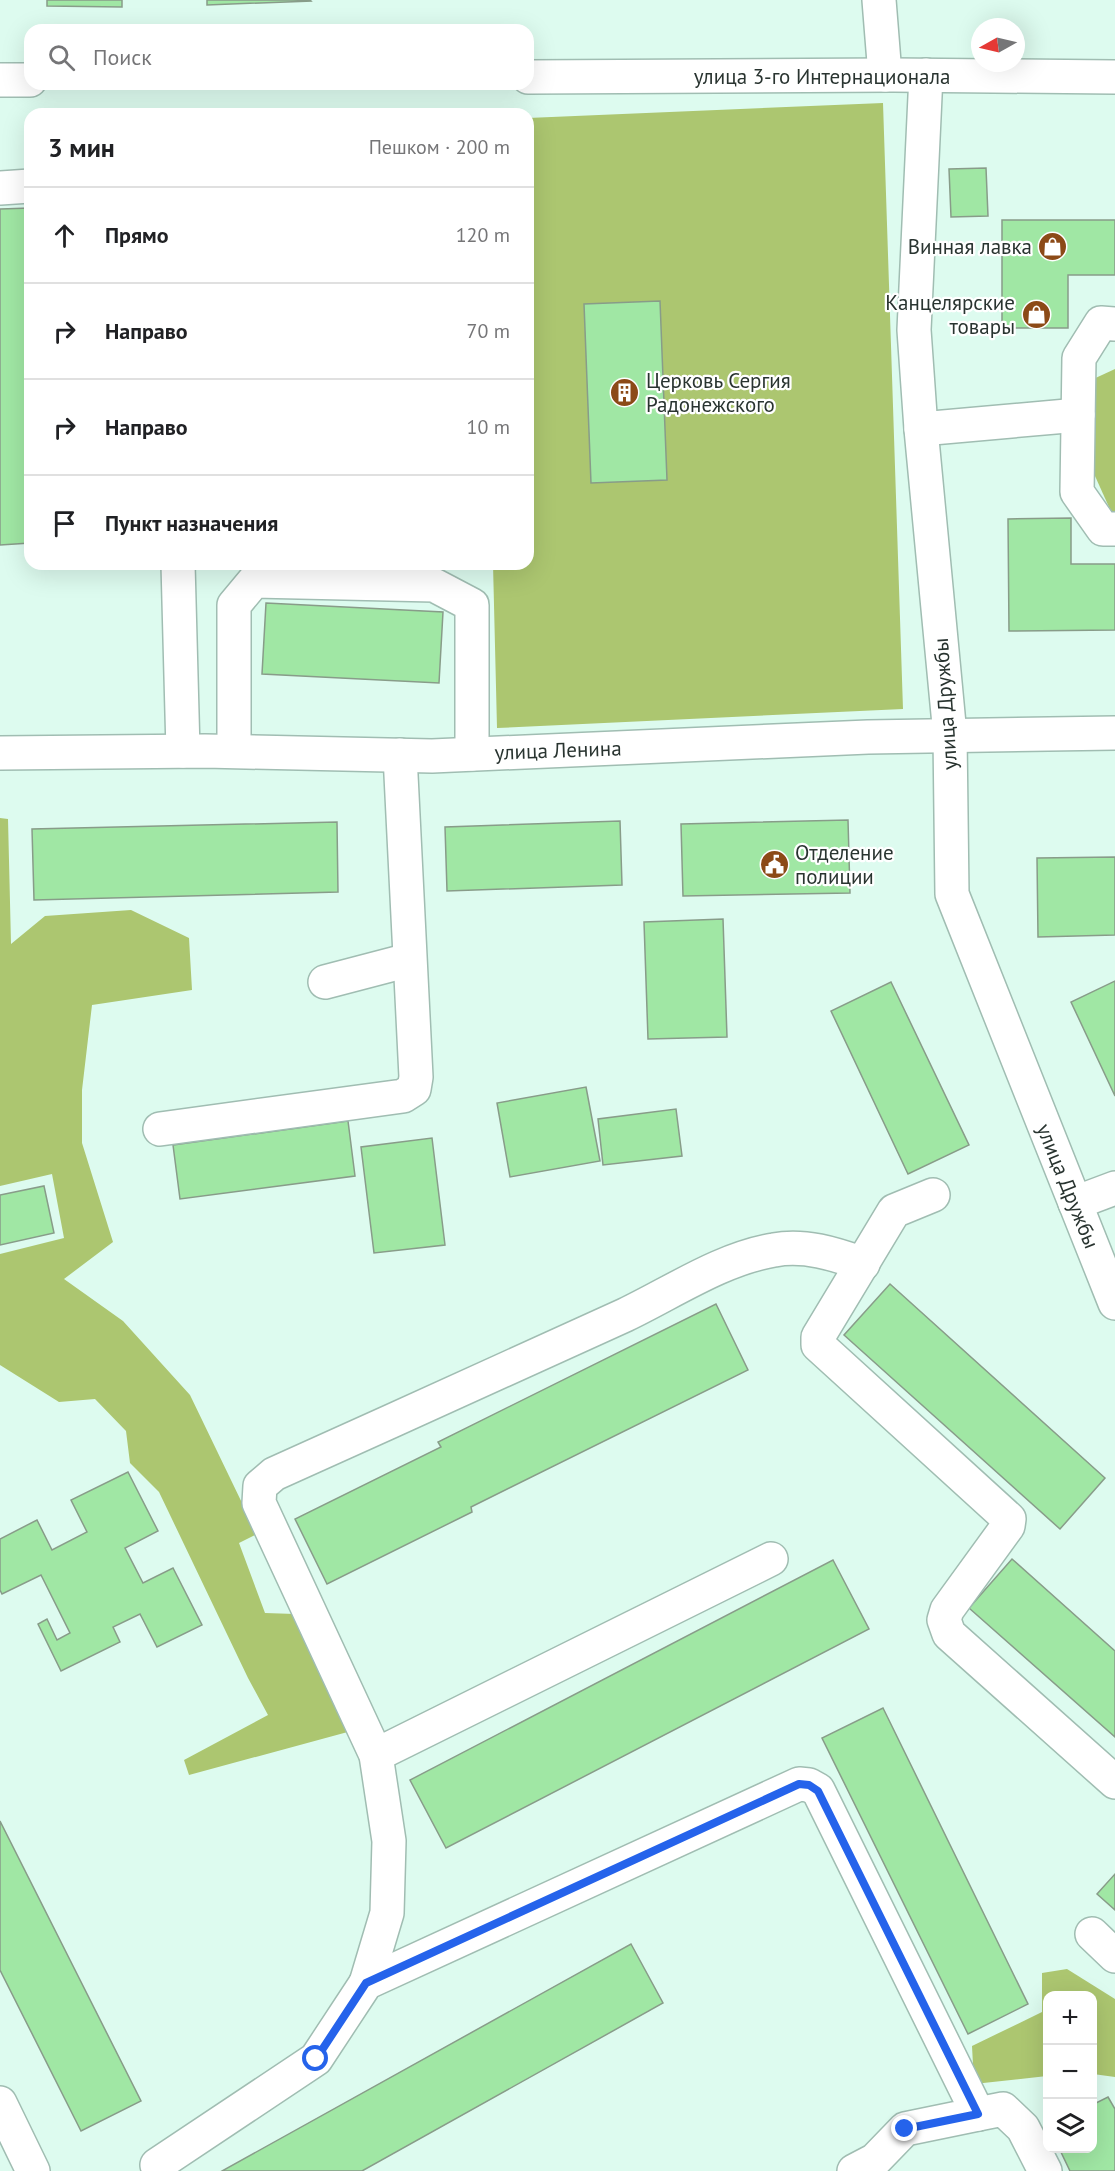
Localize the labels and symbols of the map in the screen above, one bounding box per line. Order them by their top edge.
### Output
north arrow [971,18,1025,72]
street label: улица 3-го Интернационала [694,63,950,90]
shop icon: Винная лавка [1037,230,1069,262]
place label: Винная лавка [908,233,1032,260]
place label: Канцелярские товары [885,289,1015,340]
shop icon: Канцелярские товары [1020,298,1052,330]
place label: Церковь Сергия Радонежского [646,367,791,418]
building icon: Церковь Сергия Радонежского [609,376,641,408]
street label: улица Дружбы [927,637,963,771]
street label: улица Ленина [494,734,622,766]
place label: Отделение полиции [795,839,894,890]
public building icon: Отделение полиции [758,848,790,880]
street label: улица Дружбы [1031,1120,1105,1252]
route start [302,2045,328,2071]
route end [891,2115,917,2141]

